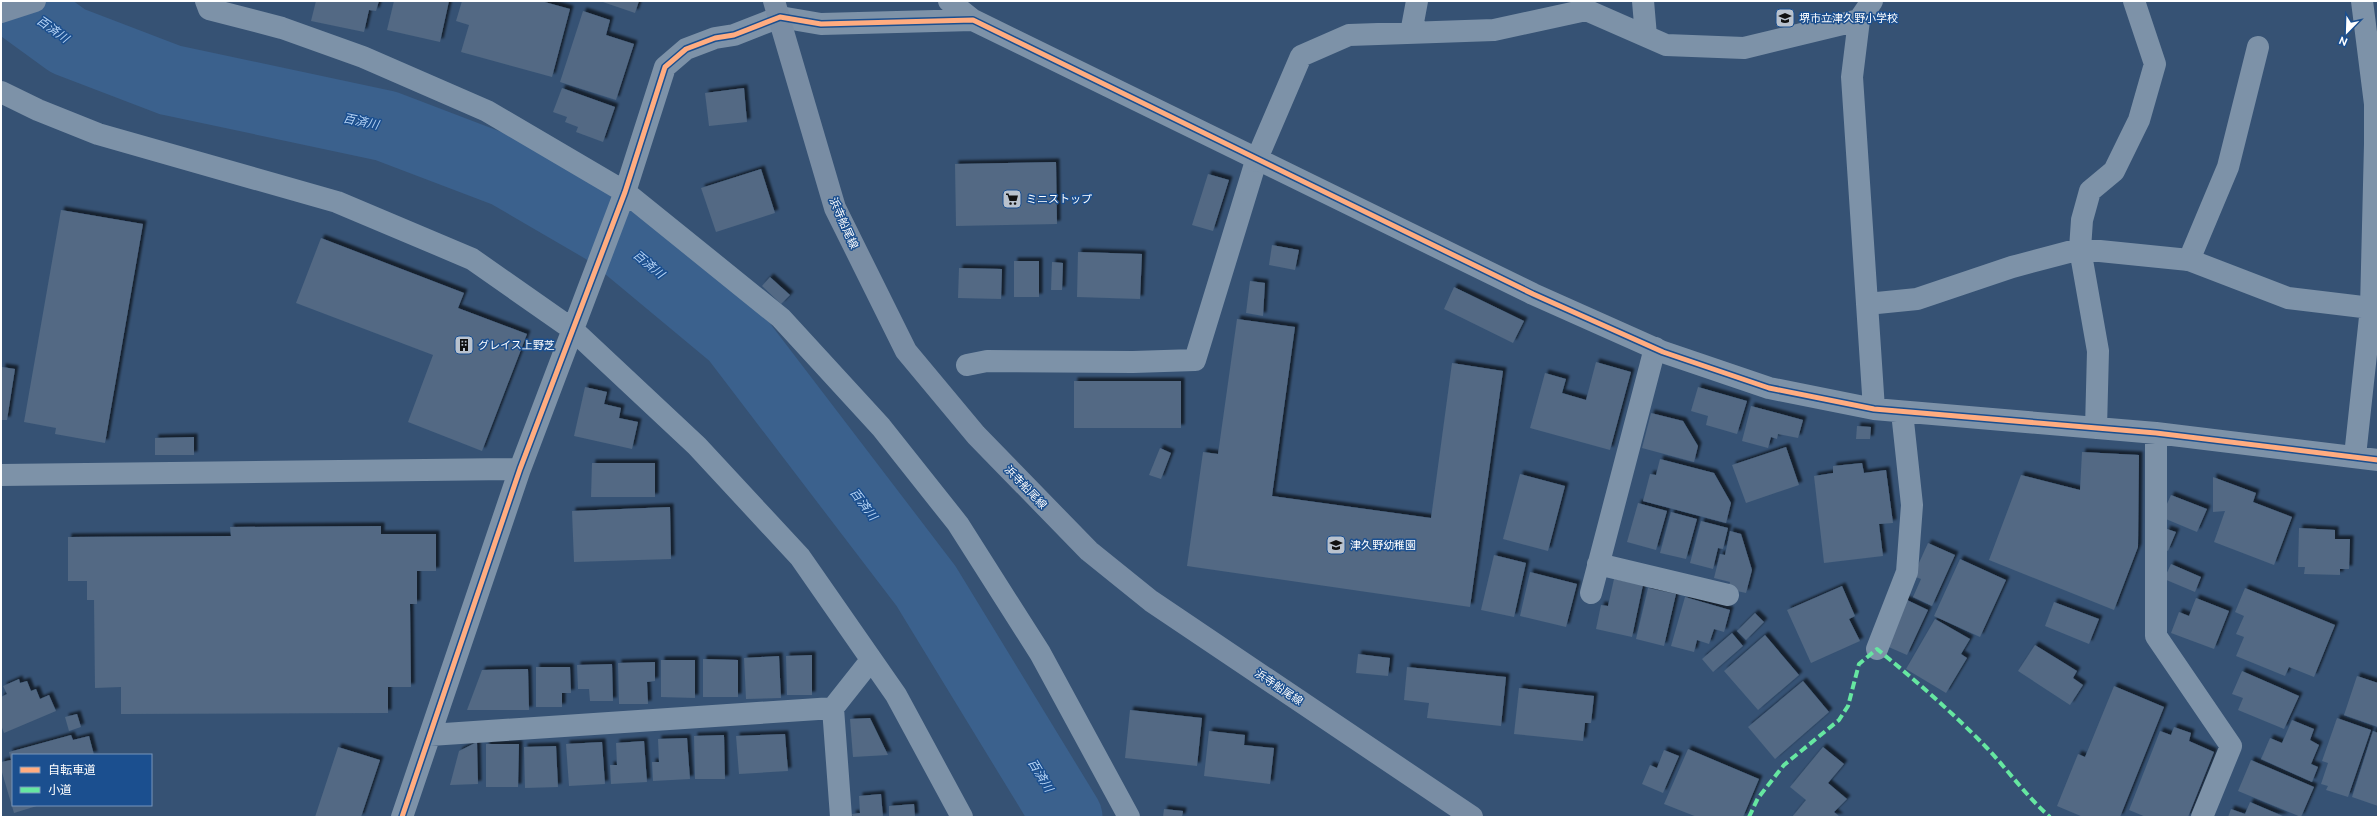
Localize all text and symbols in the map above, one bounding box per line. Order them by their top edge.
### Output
school or university icon: 堺市立津久野小学校 [1774,7,1796,29]
place label: 堺市立津久野小学校 [1799,12,1898,24]
north arrow [2327,12,2367,52]
water label: 百済川 [35,13,73,46]
text: N [2337,34,2349,48]
water label: 百済川 [342,111,382,132]
supermarket icon: ミニストップ [1001,188,1023,210]
place label: ミニストップ [1026,193,1092,205]
street label: 浜寺船尾線 [827,195,861,251]
water label: 百済川 [631,247,668,282]
building icon: グレイス上野芝 [453,334,475,356]
place label: グレイス上野芝 [478,339,555,351]
street label: 浜寺船尾線 [1003,463,1049,511]
water label: 百済川 [848,486,881,524]
school or university icon: 津久野幼稚園 [1325,534,1347,556]
place label: 津久野幼稚園 [1350,539,1416,551]
street label: 浜寺船尾線 [1253,667,1305,707]
legend [12,754,152,806]
water label: 百済川 [1026,756,1057,795]
text: 自転車道 [48,763,96,776]
text: 小道 [48,783,72,796]

